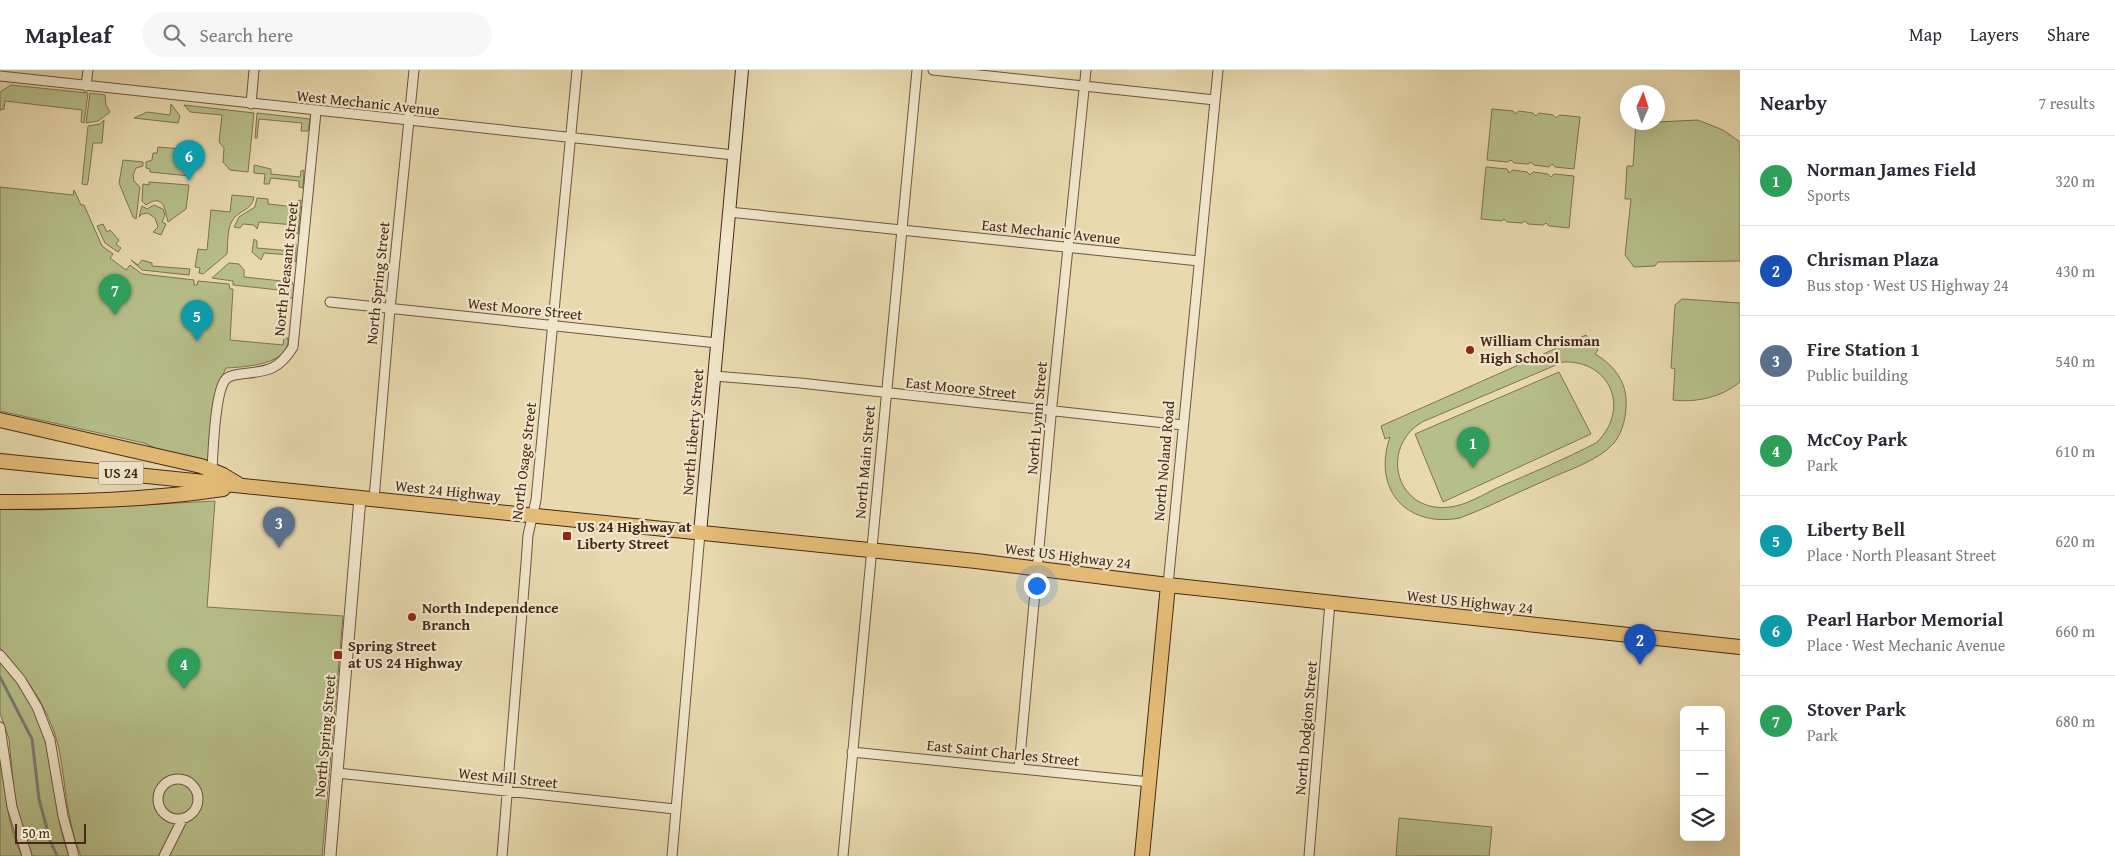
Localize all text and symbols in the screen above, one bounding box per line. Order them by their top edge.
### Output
search box [142,12,492,57]
text: Mapleaf [25,17,112,52]
icon: search [160,21,188,49]
text: Search here [200,21,293,49]
text: Map [1909,21,1942,48]
text: Layers [1970,21,2019,48]
text: Share [2047,21,2090,48]
street label: West Mechanic Avenue [295,85,441,120]
north arrow [1620,85,1665,130]
text: Nearby [1760,87,1827,118]
text: 7 results [2038,91,2095,115]
pin: 6 [173,140,205,181]
text: Norman James Field [1807,155,1976,183]
text: 1 [1772,169,1780,193]
text: 320 m [2055,169,2095,193]
text: Sports [1807,183,1850,207]
street label: North Pleasant Street [268,200,303,337]
street label: East Mechanic Avenue [981,214,1121,249]
street label: North Spring Street [361,220,394,346]
text: Chrisman Plaza [1807,245,1939,273]
text: 2 [1772,259,1780,283]
text: 430 m [2055,259,2095,283]
text: Bus stop · West US Highway 24 [1807,273,2009,297]
pin: 7 [99,274,131,315]
street label: West Moore Street [466,292,584,325]
pin: 5 [181,300,213,341]
place label: William Chrisman High School [1480,330,1600,368]
text: Fire Station 1 [1807,335,1920,363]
marker: William Chrisman High School [1464,344,1476,356]
text: 3 [1772,349,1780,373]
text: 540 m [2055,349,2095,373]
street label: North Lynn Street [1021,360,1052,475]
text: Public building [1807,363,1908,387]
street label: North Liberty Street [676,367,709,496]
street label: East Moore Street [905,371,1018,404]
street label: North Osage Street [506,400,541,521]
street label: North Noland Road [1148,400,1179,522]
street label: North Main Street [849,404,880,520]
text: McCoy Park [1807,425,1907,453]
pin: 1 [1457,427,1489,468]
text: 4 [1772,439,1780,463]
text: 610 m [2055,439,2095,463]
text: Park [1807,453,1838,477]
road number: US 24 [98,462,144,484]
street label: West 24 Highway [394,474,503,507]
pin: 3 [263,507,295,548]
text: Liberty Bell [1807,515,1905,543]
place label: US 24 Highway at Liberty Street [577,516,692,554]
text: 5 [1772,529,1780,553]
text: 620 m [2055,529,2095,553]
marker: US 24 Highway at Liberty Street [561,530,573,542]
street label: West US Highway 24 [1004,537,1132,574]
text: Place · North Pleasant Street [1807,543,1996,567]
your location [1024,573,1050,599]
street label: West US Highway 24 [1406,584,1534,619]
place label: North Independence Branch [422,597,559,635]
text: Pearl Harbor Memorial [1807,605,2003,633]
marker: North Independence Branch [406,611,418,623]
text: 6 [1772,619,1780,643]
text: 660 m [2055,619,2095,643]
pin: 2 [1624,624,1656,665]
text: Place · West Mechanic Avenue [1807,633,2005,657]
place label: Spring Street at US 24 Highway [348,635,463,673]
pin: 4 [168,648,200,689]
marker: Spring Street at US 24 Highway [332,649,344,661]
street label: North Dodgion Street [1289,659,1322,796]
street label: North Spring Street [309,673,340,798]
text: Stover Park [1807,695,1906,723]
map controls [1680,706,1725,841]
button: + [1680,706,1725,751]
text: 7 [1772,709,1780,733]
text: 680 m [2055,709,2095,733]
text: Park [1807,723,1838,747]
street label: East Saint Charles Street [926,734,1081,771]
button: − [1680,751,1725,796]
street label: West Mill Street [457,762,560,793]
button: layers [1680,796,1725,841]
scale bar [15,821,86,844]
text: 50 m [22,823,50,843]

